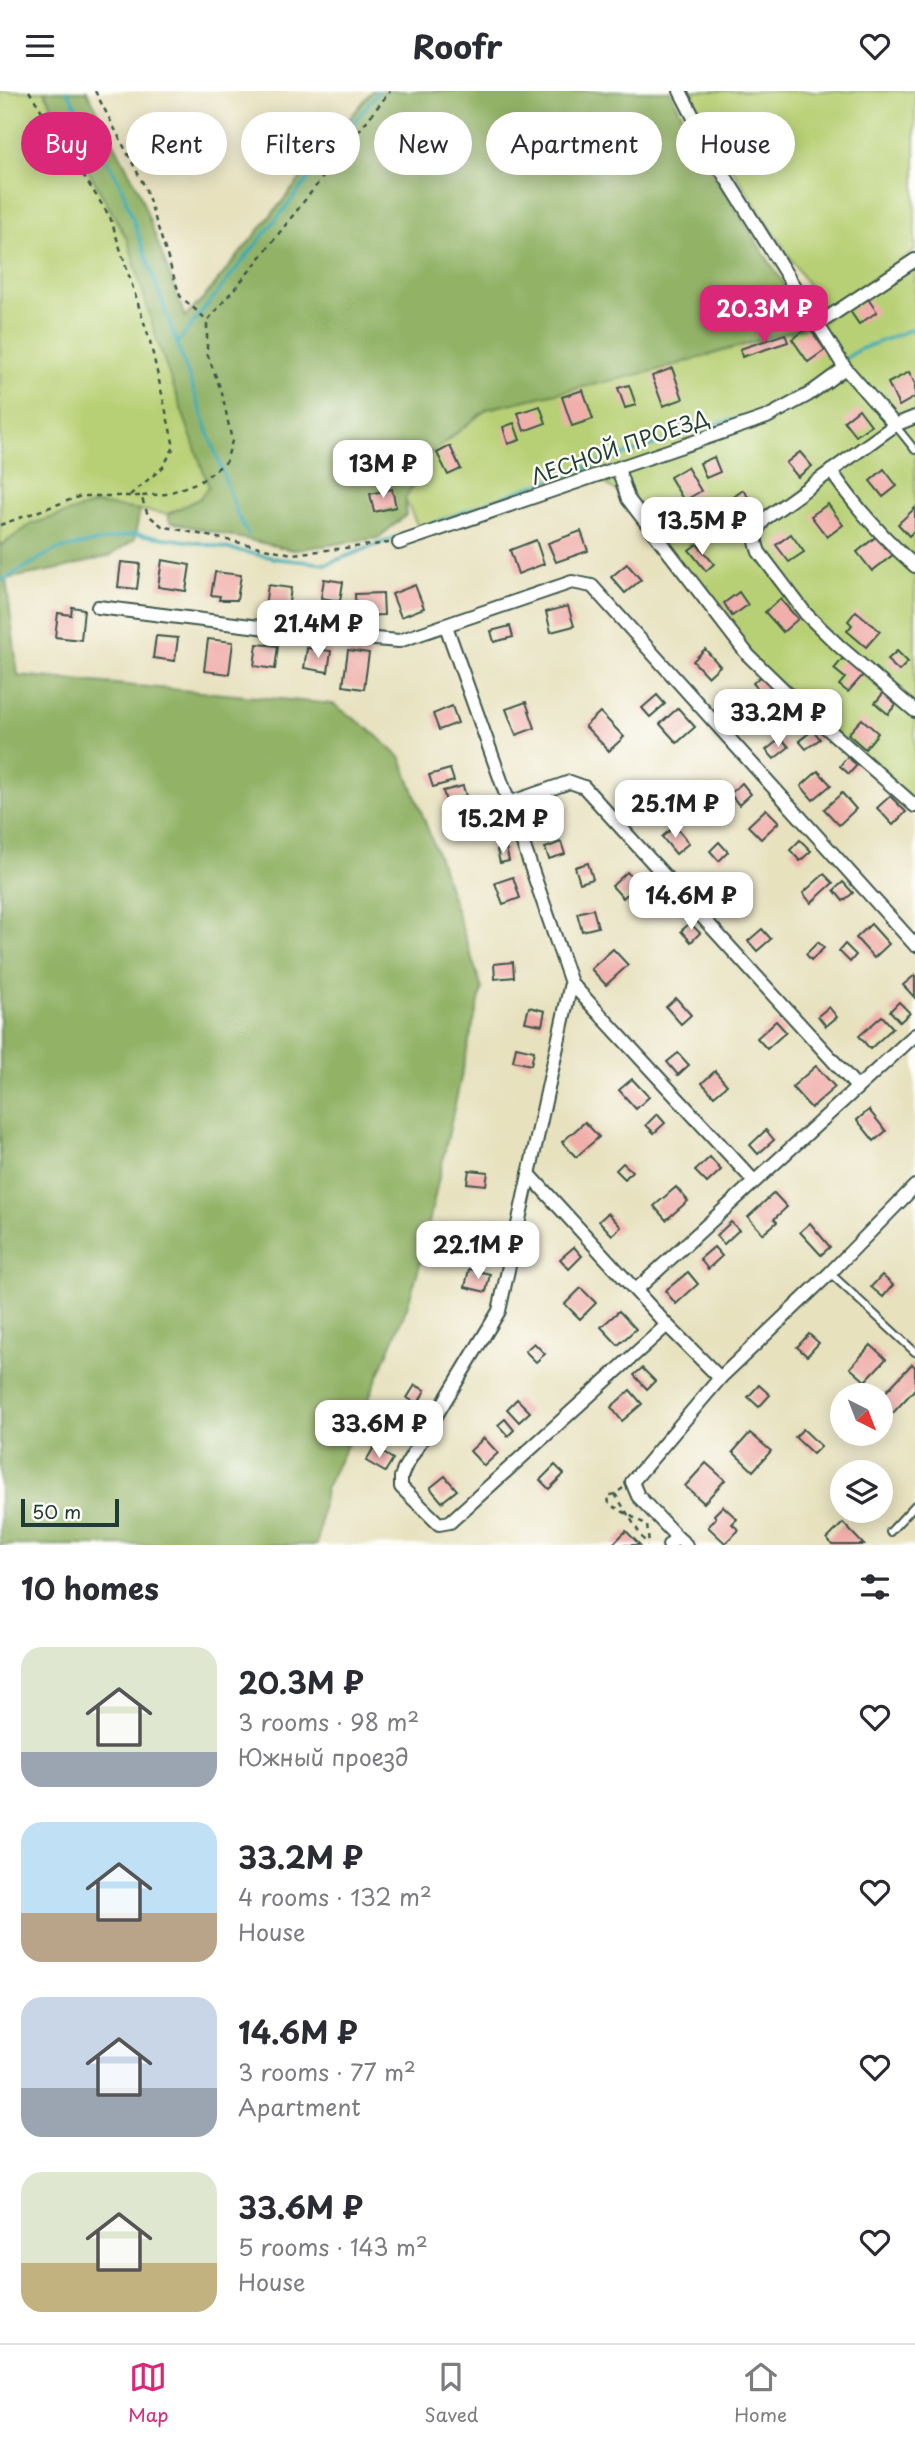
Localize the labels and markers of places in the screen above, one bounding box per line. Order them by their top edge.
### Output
pin: 20.3M ₽ [699,285,829,345]
pin: 13M ₽ [334,441,432,500]
pin: 13.5M ₽ [637,497,767,557]
pin: 21.4M ₽ [253,601,383,660]
pin: 33.2M ₽ [713,689,843,749]
pin: 25.1M ₽ [610,781,740,840]
pin: 15.2M ₽ [438,795,568,855]
pin: 14.6M ₽ [626,873,756,932]
pin: 22.1M ₽ [413,1221,543,1281]
pin: 33.6M ₽ [314,1401,444,1460]

